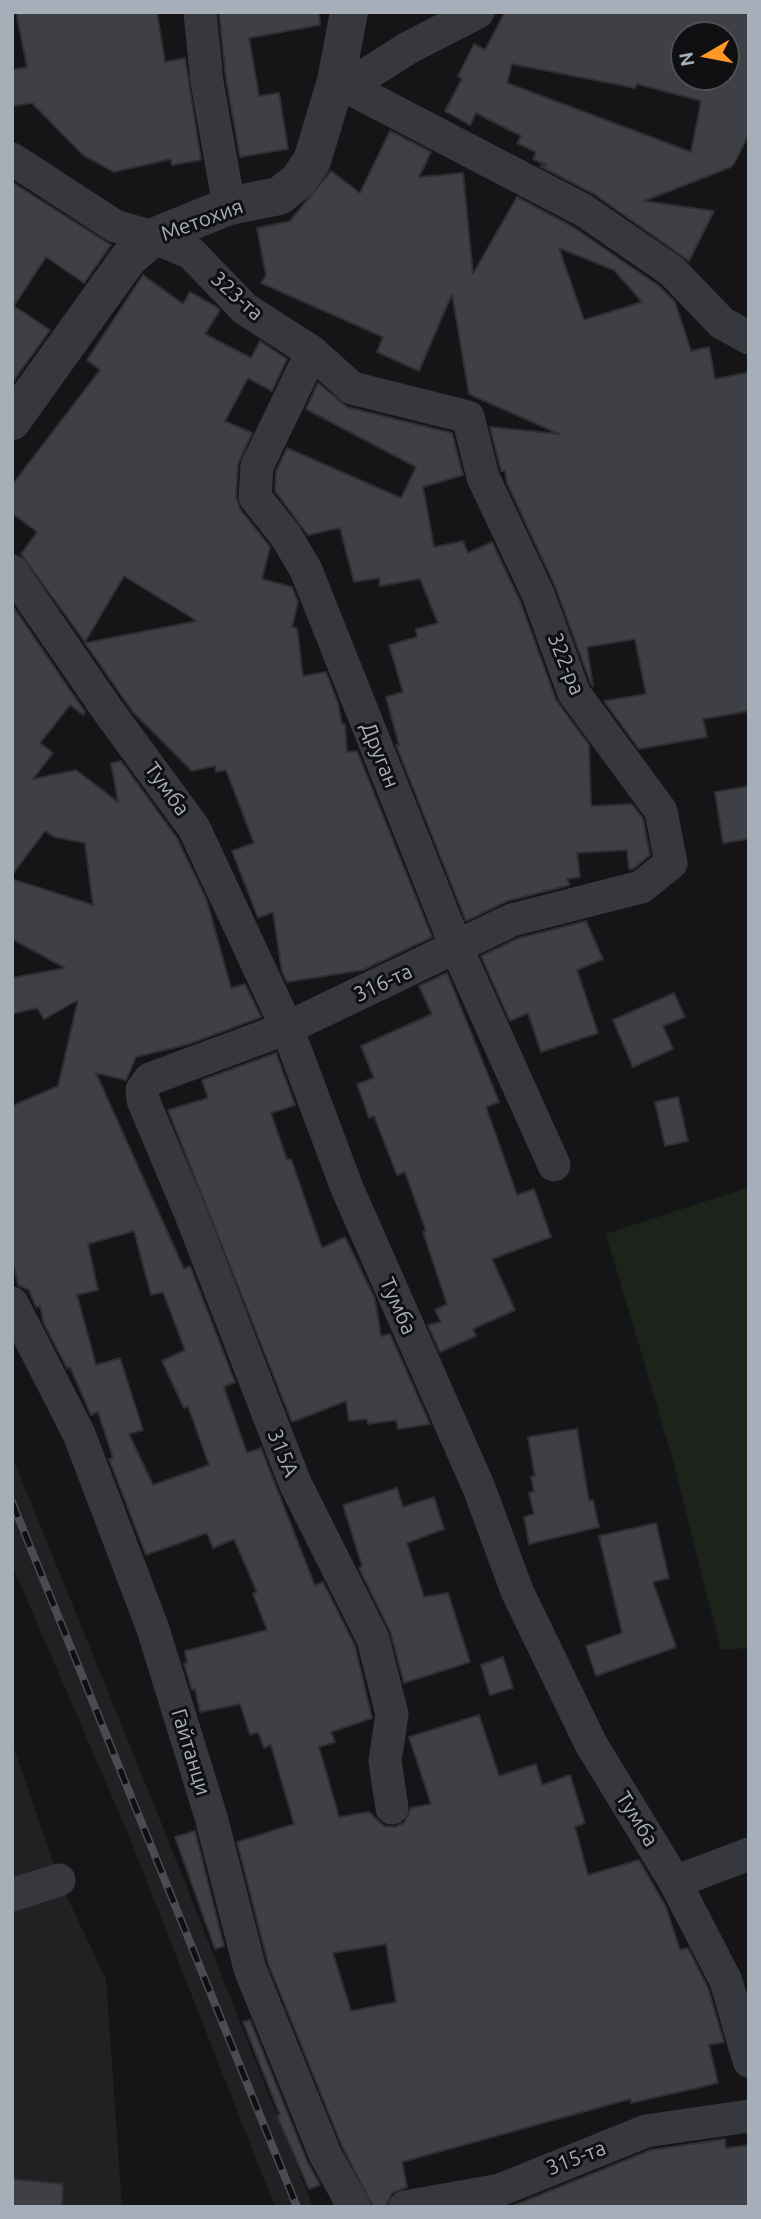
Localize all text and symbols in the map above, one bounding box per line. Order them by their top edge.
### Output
north arrow [670,21,740,91]
text: N [674,50,698,68]
street label: Метохия [157,194,247,246]
street label: 323-та [206,266,268,326]
street label: 322-ра [542,629,590,699]
street label: Друган [355,718,405,792]
street label: Тумба [139,757,195,821]
street label: 316-та [350,959,416,1007]
street label: Тумба [374,1273,422,1339]
street label: 315А [262,1425,304,1481]
street label: Гайтанци [166,1706,216,1798]
street label: Тумба [610,1787,664,1851]
street label: 315-та [543,2135,609,2181]

